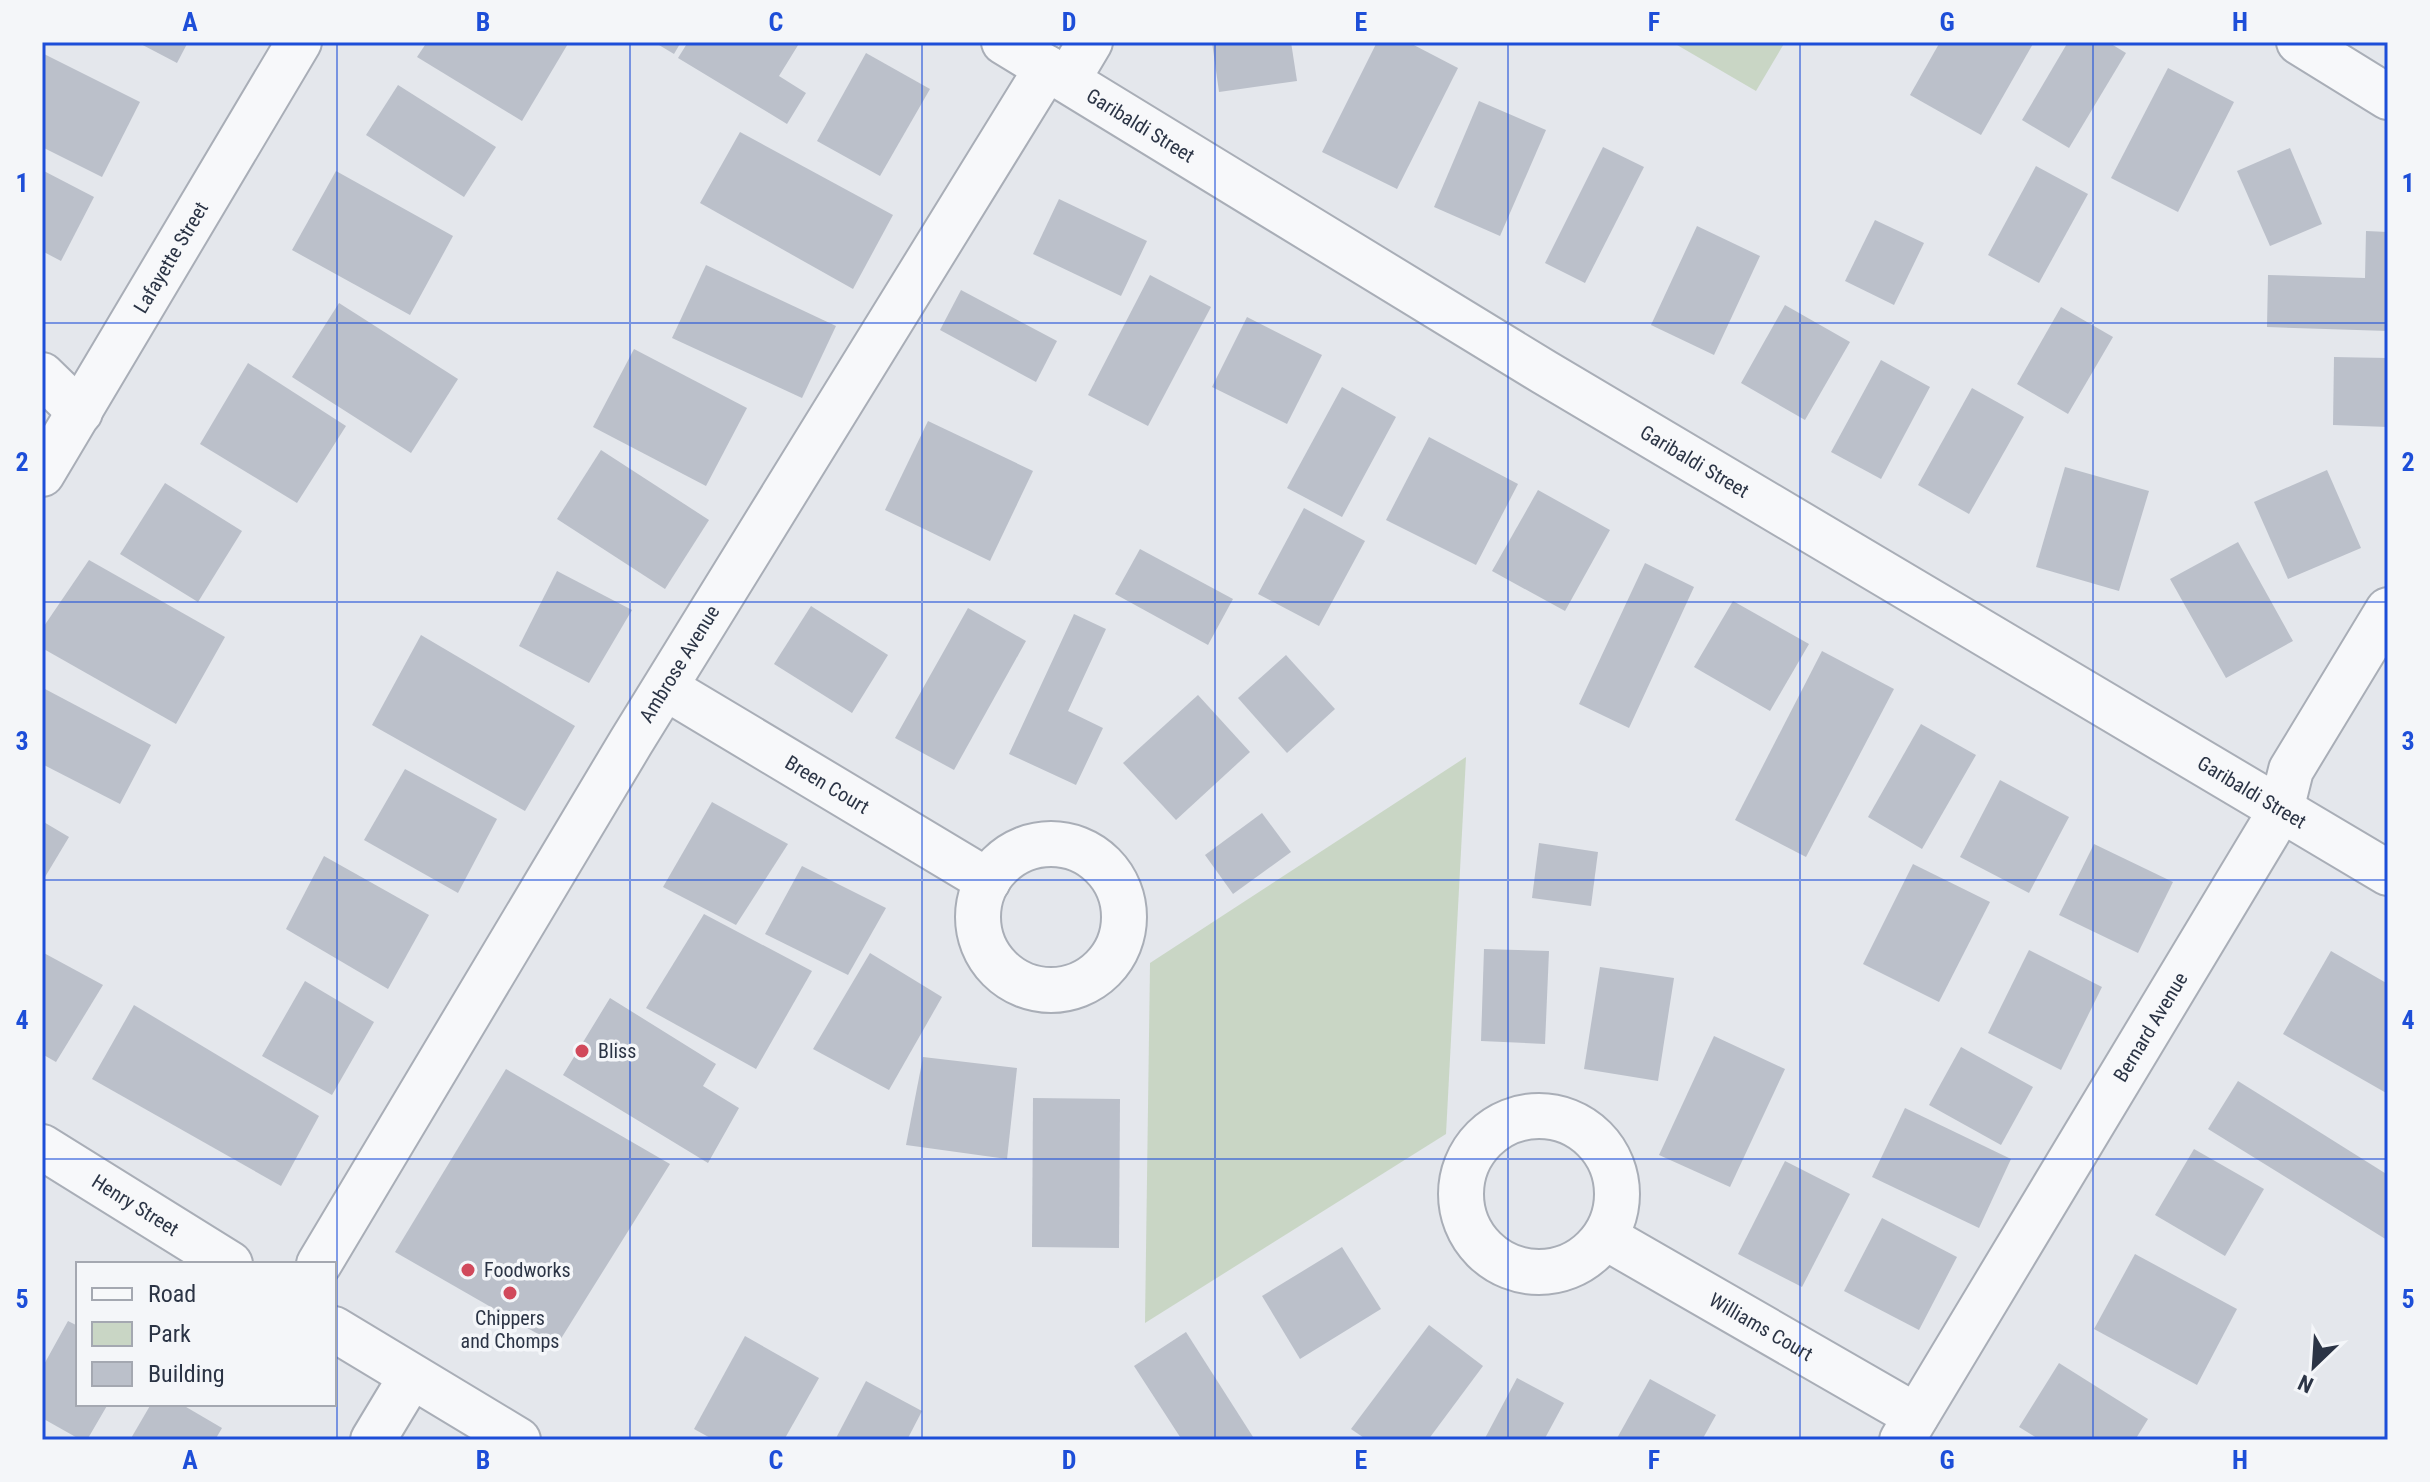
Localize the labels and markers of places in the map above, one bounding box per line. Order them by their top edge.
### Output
place label: Bliss [598,1039,636,1063]
marker: Bliss [573,1042,591,1060]
place label: Foodworks [484,1258,571,1282]
marker: Foodworks [459,1261,477,1279]
marker: Chippers and Chomps [501,1284,519,1302]
place label: Chippers and Chomps [461,1306,559,1353]

